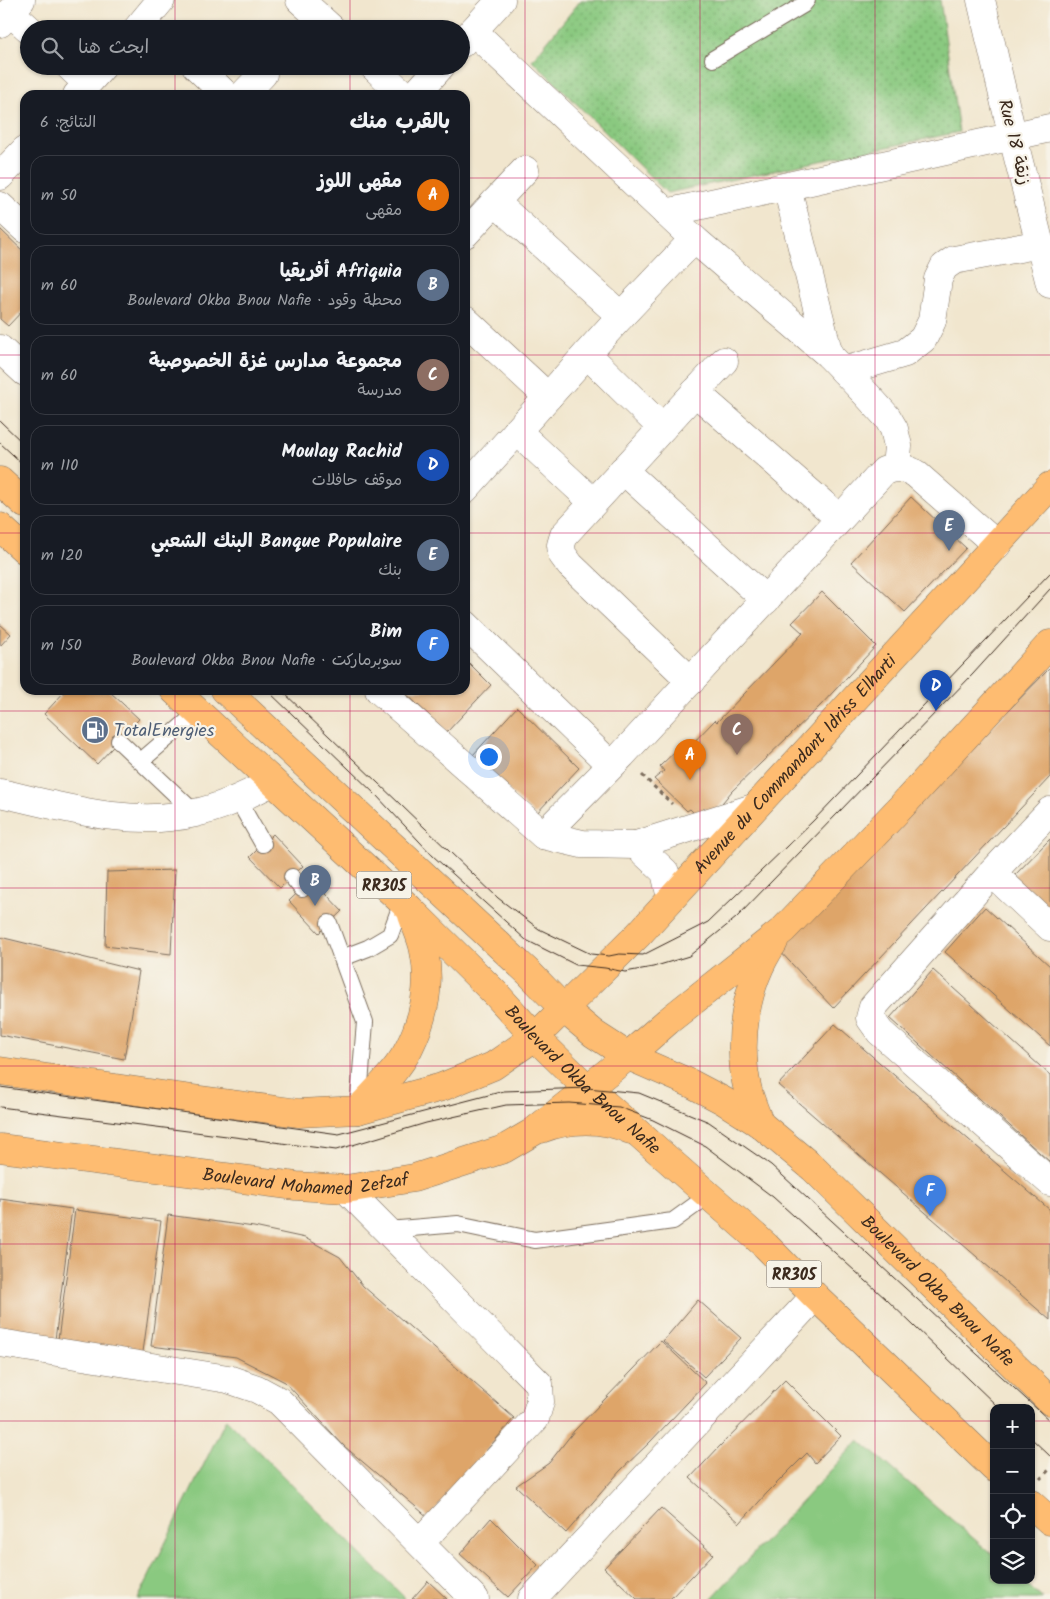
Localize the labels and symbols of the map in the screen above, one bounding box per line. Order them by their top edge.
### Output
street label: Rue 18 زنقة [989,96,1038,188]
pin: E [933,510,965,551]
street label: Avenue du Commandant Idriss Elharti [688,651,902,877]
pin: D [920,670,952,711]
pin: C [721,714,753,755]
fuel station icon: TotalEnergies [80,715,110,745]
place label: TotalEnergies [114,717,215,746]
pin: A [674,739,706,780]
your location [476,744,502,770]
pin: B [299,865,331,906]
road number: RR305 [356,872,412,898]
street label: Boulevard Okba Bnou Nafie [497,999,667,1163]
street label: Boulevard Mohamed Zefzaf [201,1161,413,1205]
pin: F [914,1175,946,1216]
street label: Boulevard Okba Bnou Nafie [853,1209,1021,1375]
road number: RR305 [766,1260,822,1288]

